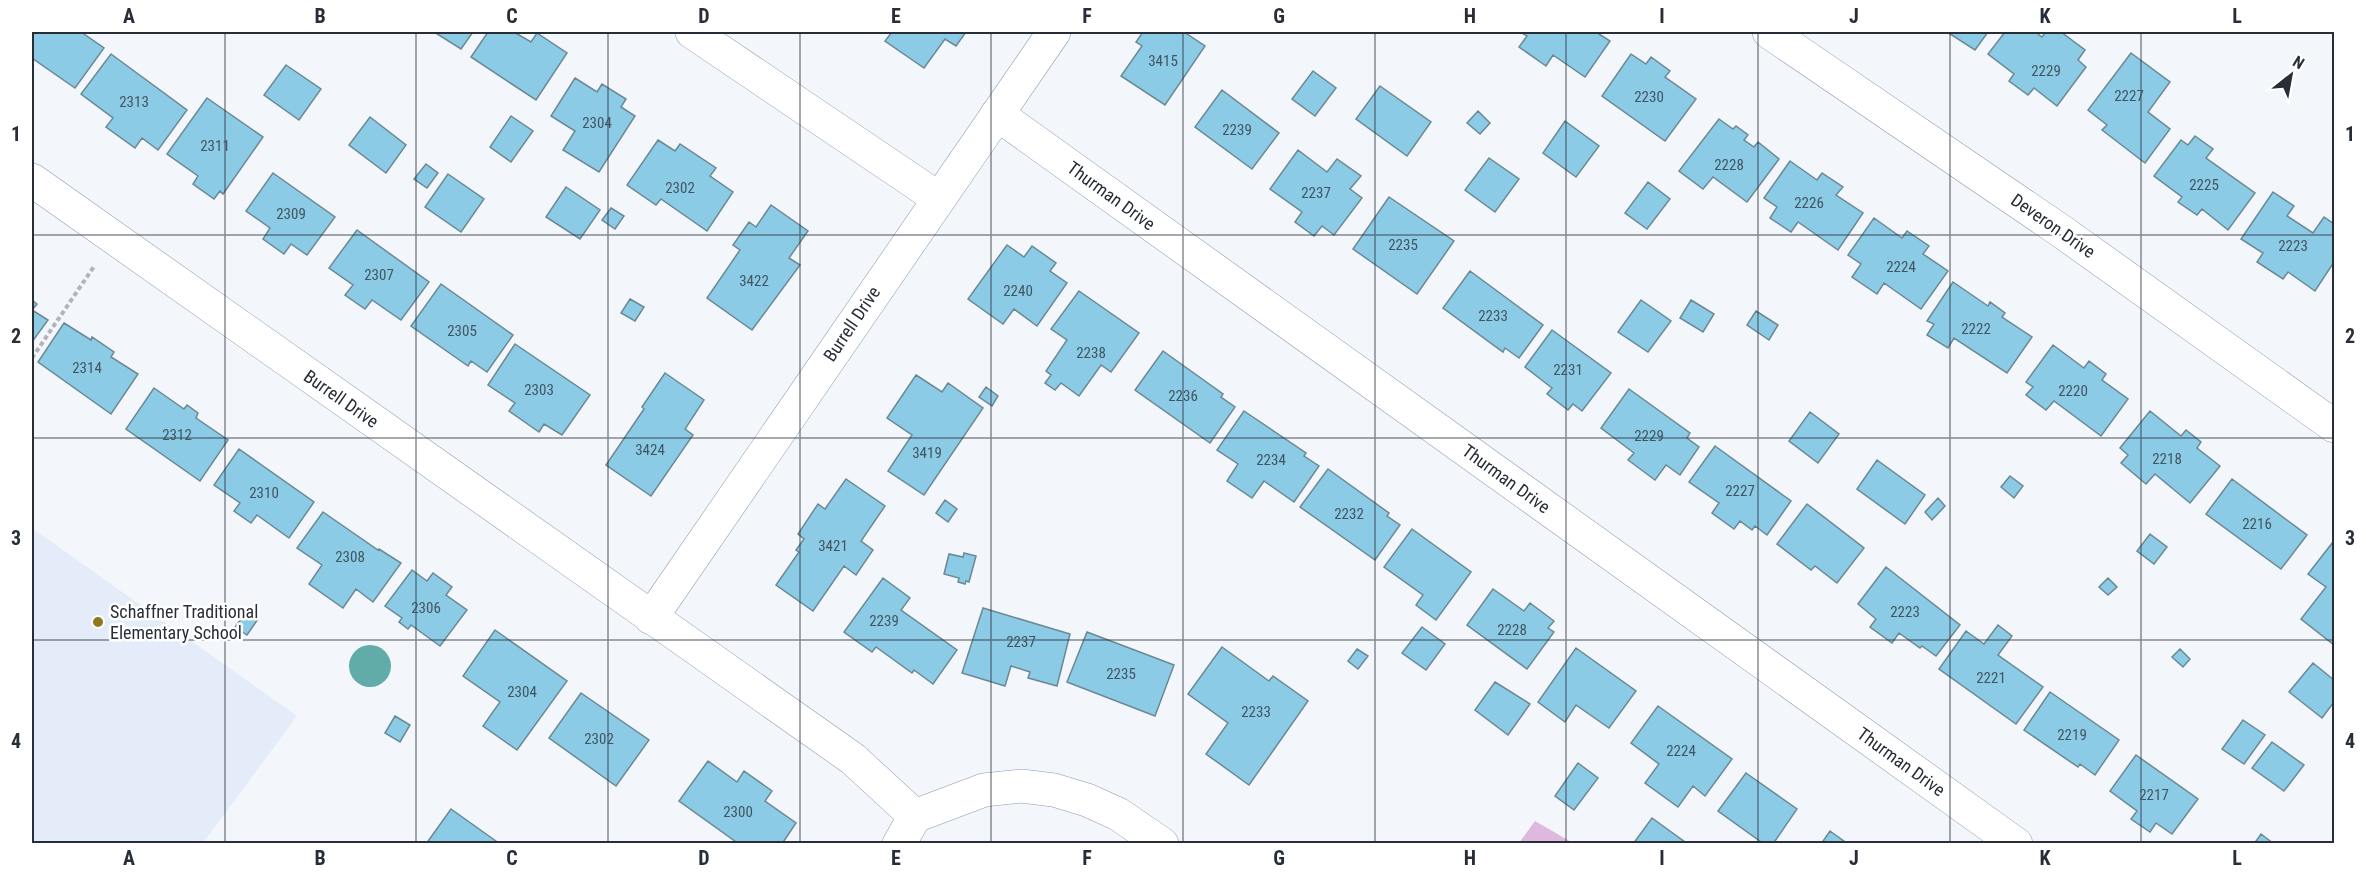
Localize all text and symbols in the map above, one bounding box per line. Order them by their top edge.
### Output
text: A [123,4,135,28]
text: B [314,4,326,28]
text: C [506,4,518,28]
text: D [698,4,710,28]
text: E [891,4,901,28]
text: F [1082,4,1092,28]
text: G [1273,4,1285,28]
text: H [1464,4,1476,28]
text: I [1659,4,1665,28]
text: J [1849,4,1859,28]
text: K [2039,4,2051,28]
text: L [2232,4,2242,28]
north arrow [2261,45,2321,105]
house number: 3415 [1148,52,1178,70]
text: N [2289,52,2308,73]
house number: 2229 [2031,62,2061,80]
house number: 2227 [2114,87,2144,105]
house number: 2230 [1634,88,1664,106]
house number: 2313 [119,93,149,111]
house number: 2304 [582,114,612,132]
house number: 2239 [1222,121,1252,139]
text: 1 [11,122,21,146]
text: 1 [2345,122,2355,146]
house number: 2311 [200,137,230,155]
house number: 2228 [1714,156,1744,174]
street label: Thurman Drive [1063,157,1159,234]
house number: 2225 [2189,176,2219,194]
house number: 2302 [665,179,695,197]
house number: 2237 [1301,184,1331,202]
street label: Deveron Drive [2007,189,2099,262]
house number: 2226 [1794,194,1824,212]
house number: 2309 [276,205,306,223]
house number: 2235 [1388,236,1418,254]
house number: 2223 [2278,237,2308,255]
house number: 2224 [1886,258,1916,276]
house number: 2307 [364,266,394,284]
house number: 3422 [739,272,769,290]
street label: Burrell Drive [819,282,884,365]
house number: 2240 [1003,282,1033,300]
house number: 2233 [1478,307,1508,325]
house number: 2222 [1961,320,1991,338]
house number: 2305 [447,322,477,340]
text: 2 [11,324,21,348]
text: 2 [2345,324,2355,348]
house number: 2238 [1076,344,1106,362]
house number: 2314 [72,359,102,377]
house number: 2231 [1553,361,1583,379]
street label: Burrell Drive [300,365,383,432]
house number: 2303 [524,381,554,399]
house number: 2220 [2058,382,2088,400]
house number: 2236 [1168,387,1198,405]
house number: 2312 [162,426,192,444]
house number: 2229 [1634,427,1664,445]
street label: Thurman Drive [1458,440,1554,517]
house number: 3424 [635,441,665,459]
house number: 3419 [912,444,942,462]
house number: 2218 [2152,450,2182,468]
house number: 2234 [1256,451,1286,469]
house number: 2227 [1725,482,1755,500]
house number: 2310 [249,484,279,502]
house number: 2232 [1334,505,1364,523]
house number: 2216 [2242,515,2272,533]
text: 3 [11,526,21,550]
text: 3 [2345,526,2355,550]
house number: 3421 [818,537,848,555]
house number: 2308 [335,548,365,566]
house number: 2306 [411,599,441,617]
place label: Schaffner Traditional Elementary School [110,601,258,643]
house number: 2223 [1890,603,1920,621]
house number: 2239 [869,612,899,630]
marker: Schaffner Traditional Elementary School [91,615,105,629]
house number: 2228 [1497,621,1527,639]
house number: 2237 [1006,633,1036,651]
house number: 2235 [1106,665,1136,683]
house number: 2221 [1976,669,2006,687]
house number: 2304 [507,683,537,701]
house number: 2233 [1241,703,1271,721]
street label: Thurman Drive [1853,723,1949,800]
house number: 2219 [2057,726,2087,744]
text: 4 [11,729,21,753]
text: 4 [2345,729,2355,753]
house number: 2302 [584,730,614,748]
house number: 2224 [1666,742,1696,760]
house number: 2217 [2139,786,2169,804]
house number: 2300 [723,803,753,821]
text: A [123,846,135,870]
text: B [314,846,326,870]
text: C [506,846,518,870]
text: D [698,846,710,870]
text: E [891,846,901,870]
text: F [1082,846,1092,870]
text: G [1273,846,1285,870]
text: H [1464,846,1476,870]
text: I [1659,846,1665,870]
text: J [1849,846,1859,870]
text: K [2039,846,2051,870]
text: L [2232,846,2242,870]

